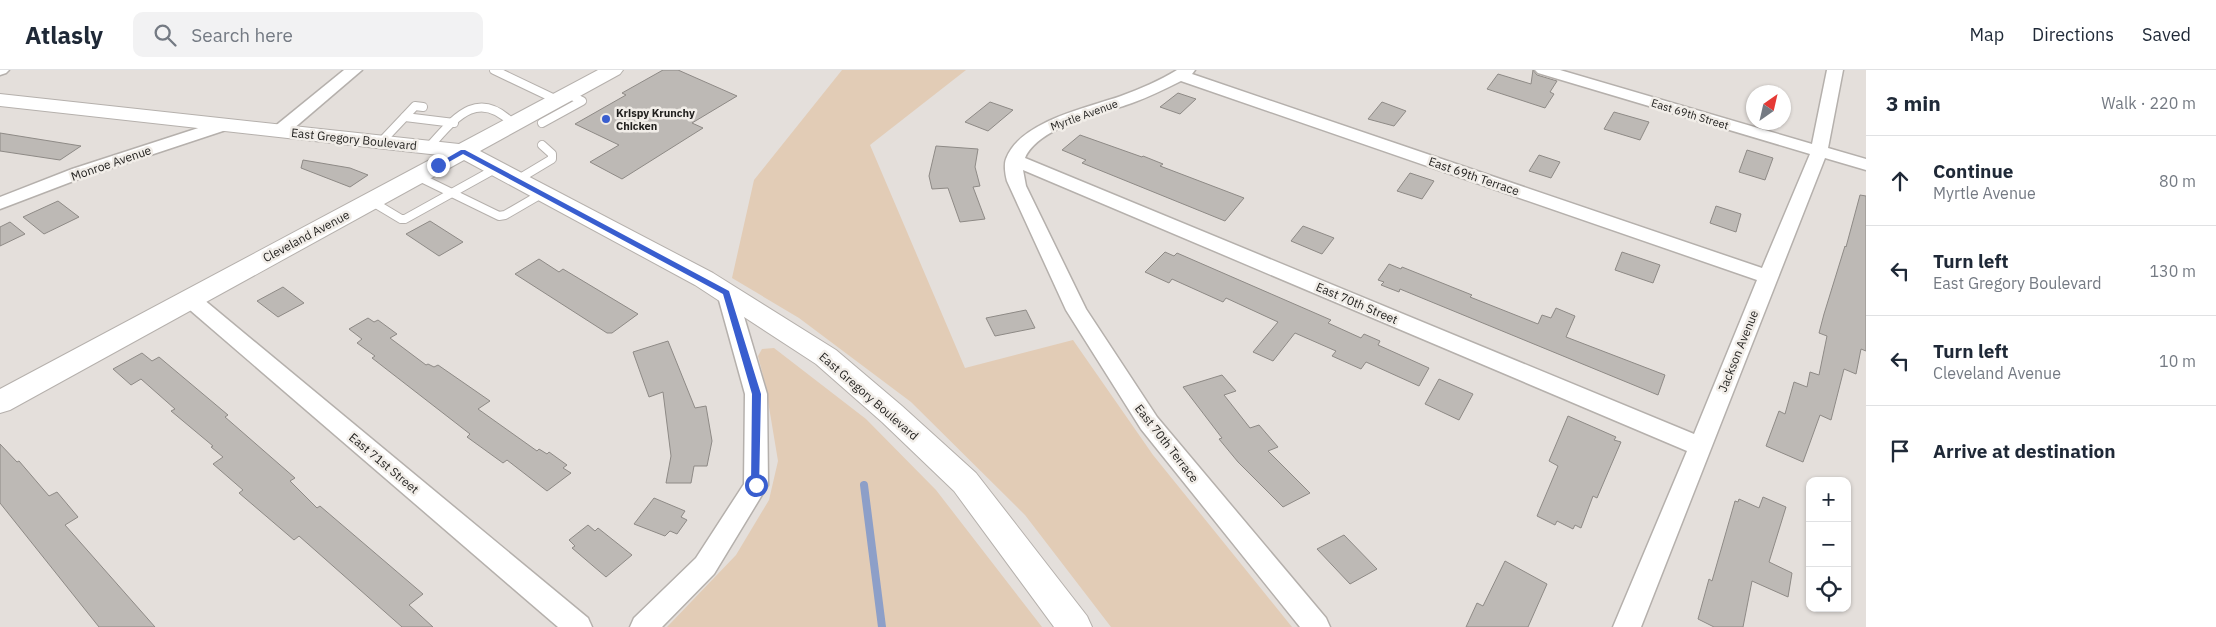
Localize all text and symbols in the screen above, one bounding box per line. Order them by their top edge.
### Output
search box [133,12,483,57]
text: Atlasly [25,19,103,51]
icon: search [151,21,179,49]
text: Search here [191,23,293,47]
text: Map [1969,23,2004,46]
text: Directions [2032,23,2114,46]
text: Saved [2142,23,2191,46]
north arrow [1746,85,1791,130]
text: 3 min [1886,89,1941,117]
text: Walk · 220 m [2101,93,2196,113]
street label: Myrtle Avenue [1048,96,1120,134]
street label: East 69th Street [1650,96,1730,132]
place label: Krispy Krunchy Chicken [616,106,695,133]
marker: Krispy Krunchy Chicken [600,113,612,125]
street label: East Gregory Boulevard [290,125,418,153]
street label: Monroe Avenue [69,142,153,184]
street label: East 69th Terrace [1427,153,1522,199]
route end [427,154,450,177]
text: Continue [1933,159,2013,183]
icon: ahead [1886,167,1914,195]
text: 80 m [2159,171,2196,191]
text: Myrtle Avenue [1933,183,2036,203]
street label: Cleveland Avenue [260,207,352,265]
text: Turn left [1933,249,2009,273]
icon: left [1886,257,1914,285]
text: 130 m [2149,261,2196,281]
text: East Gregory Boulevard [1933,273,2102,293]
street label: East 70th Street [1314,279,1400,327]
street label: Jackson Avenue [1715,307,1761,394]
text: Turn left [1933,339,2009,363]
icon: left [1886,347,1914,375]
street label: East Gregory Boulevard [816,349,922,443]
text: 10 m [2159,351,2196,371]
text: Cleveland Avenue [1933,363,2061,383]
street label: East 70th Terrace [1132,401,1202,485]
street label: East 71st Street [346,430,422,496]
icon: arrive [1886,437,1914,465]
text: Arrive at destination [1933,439,2116,463]
route start [745,474,768,497]
map controls [1806,477,1851,612]
button: + [1806,477,1851,522]
button: − [1806,522,1851,567]
button: locate [1806,567,1851,612]

